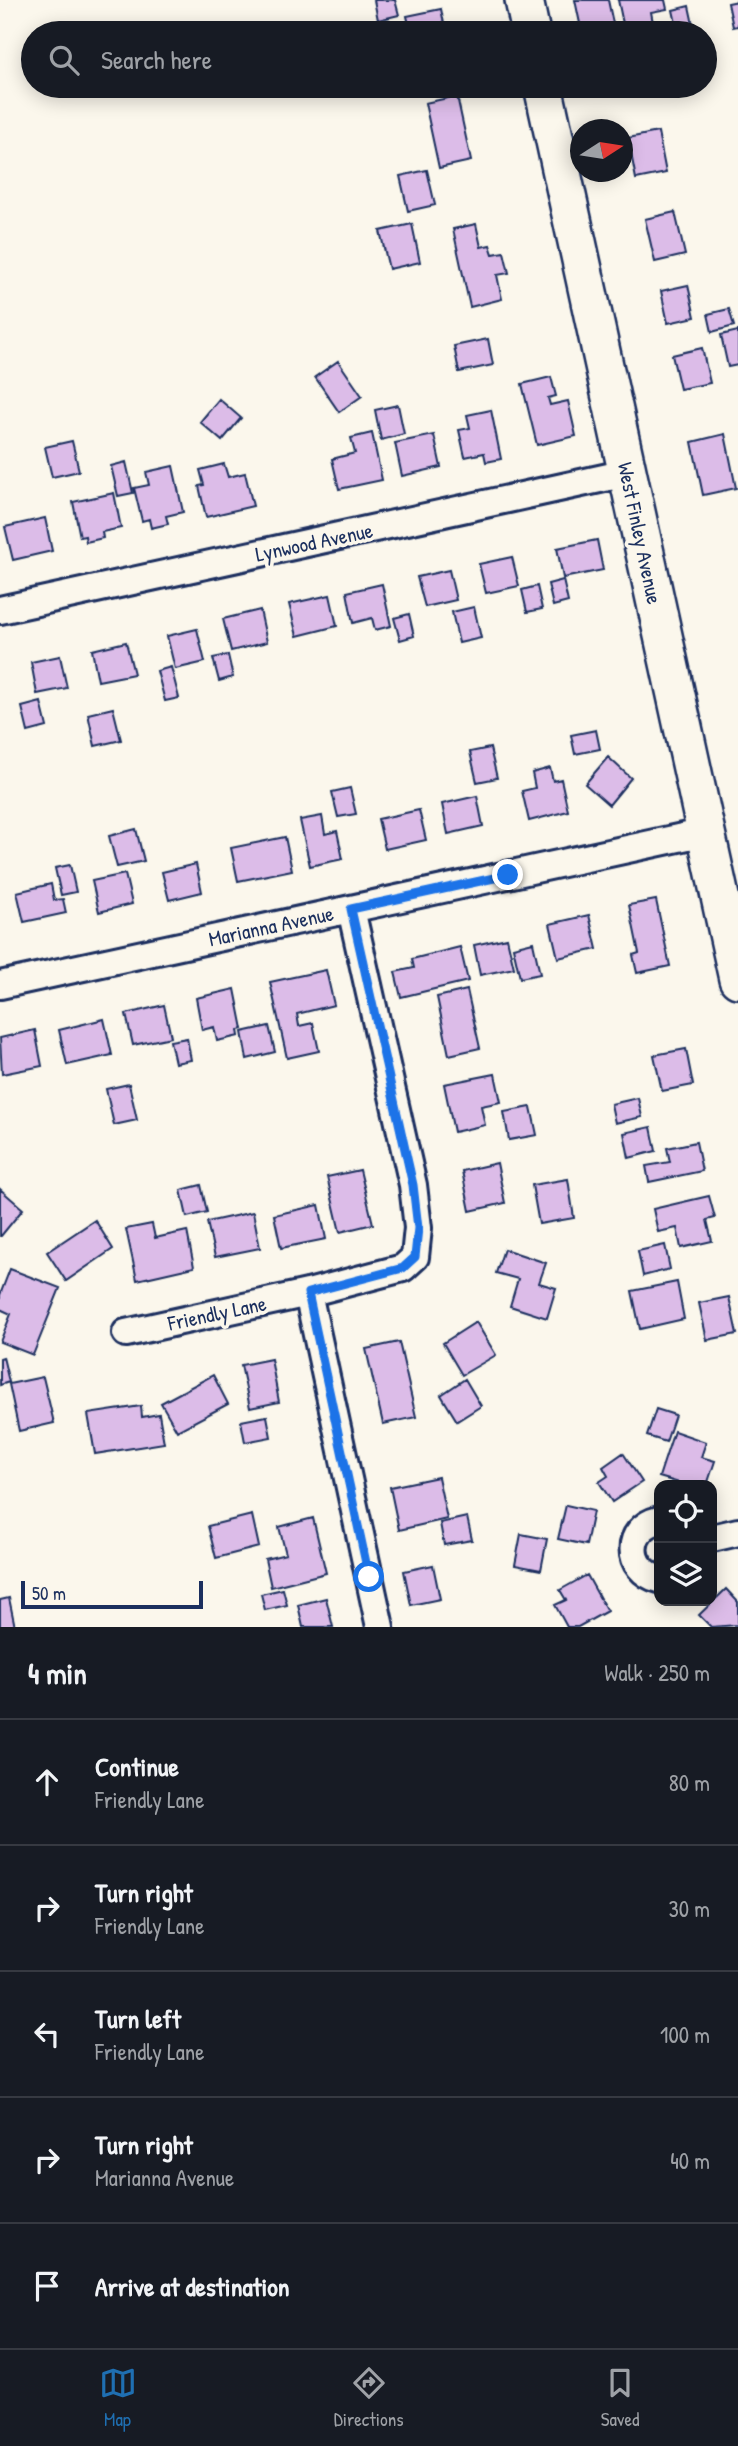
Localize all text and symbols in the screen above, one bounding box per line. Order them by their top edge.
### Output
search box [21,21,717,98]
icon: search [45,41,83,79]
text: Search here [101,42,212,77]
north arrow [570,119,633,182]
street label: West Finley Avenue [611,459,669,607]
street label: Lynwood Avenue [253,515,375,569]
route end [492,859,523,890]
street label: Marianna Avenue [206,899,336,953]
street label: Friendly Lane [164,1288,269,1338]
map controls [654,1480,717,1606]
button: locate [654,1480,717,1543]
button: layers [654,1543,717,1606]
route start [353,1561,384,1592]
scale bar [21,1578,203,1610]
text: 50 m [32,1580,66,1606]
text: 4 min [28,1653,87,1693]
text: Walk · 250 m [604,1657,710,1688]
text: Continue [95,1749,179,1784]
icon: ahead [28,1763,66,1801]
text: 80 m [669,1767,710,1798]
text: Friendly Lane [95,1784,204,1815]
text: Turn right [95,1875,193,1910]
icon: right [28,1889,66,1927]
text: 30 m [668,1893,710,1924]
text: Friendly Lane [95,1910,204,1941]
text: Turn left [95,2001,181,2036]
icon: left [28,2015,66,2053]
text: 100 m [660,2019,710,2050]
text: Friendly Lane [95,2036,204,2067]
text: Turn right [95,2127,193,2162]
icon: right [28,2141,66,2179]
text: 40 m [670,2145,710,2176]
text: Marianna Avenue [95,2162,234,2193]
icon: arrive [28,2267,66,2305]
text: Arrive at destination [95,2269,290,2304]
tab: Map [99,2364,137,2432]
tab: Directions [334,2364,404,2432]
tab: Saved [601,2364,639,2432]

